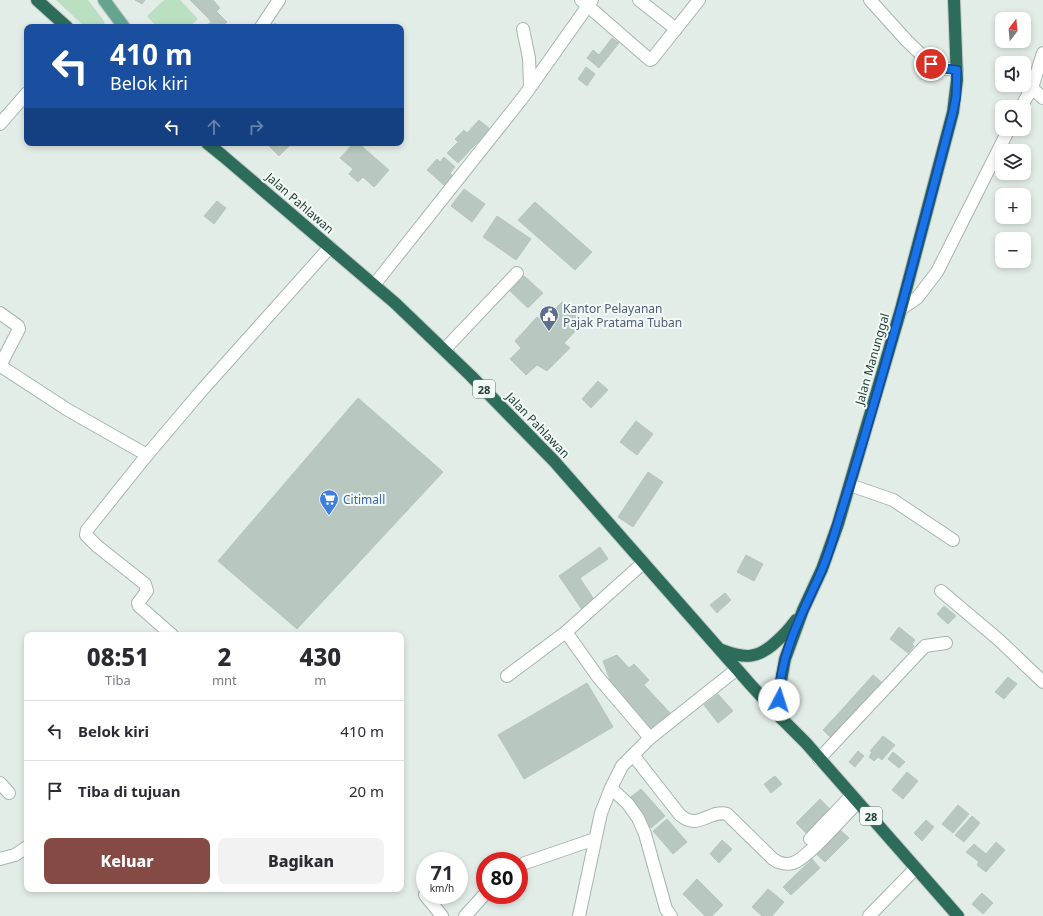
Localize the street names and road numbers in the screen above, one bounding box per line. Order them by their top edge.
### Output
street label: Jalan Pahlawan [262,168,338,237]
street label: Jalan Manunggal [850,311,893,408]
road number: 28 [473,380,495,398]
street label: Jalan Pahlawan [502,388,574,462]
road number: 28 [860,807,882,825]

